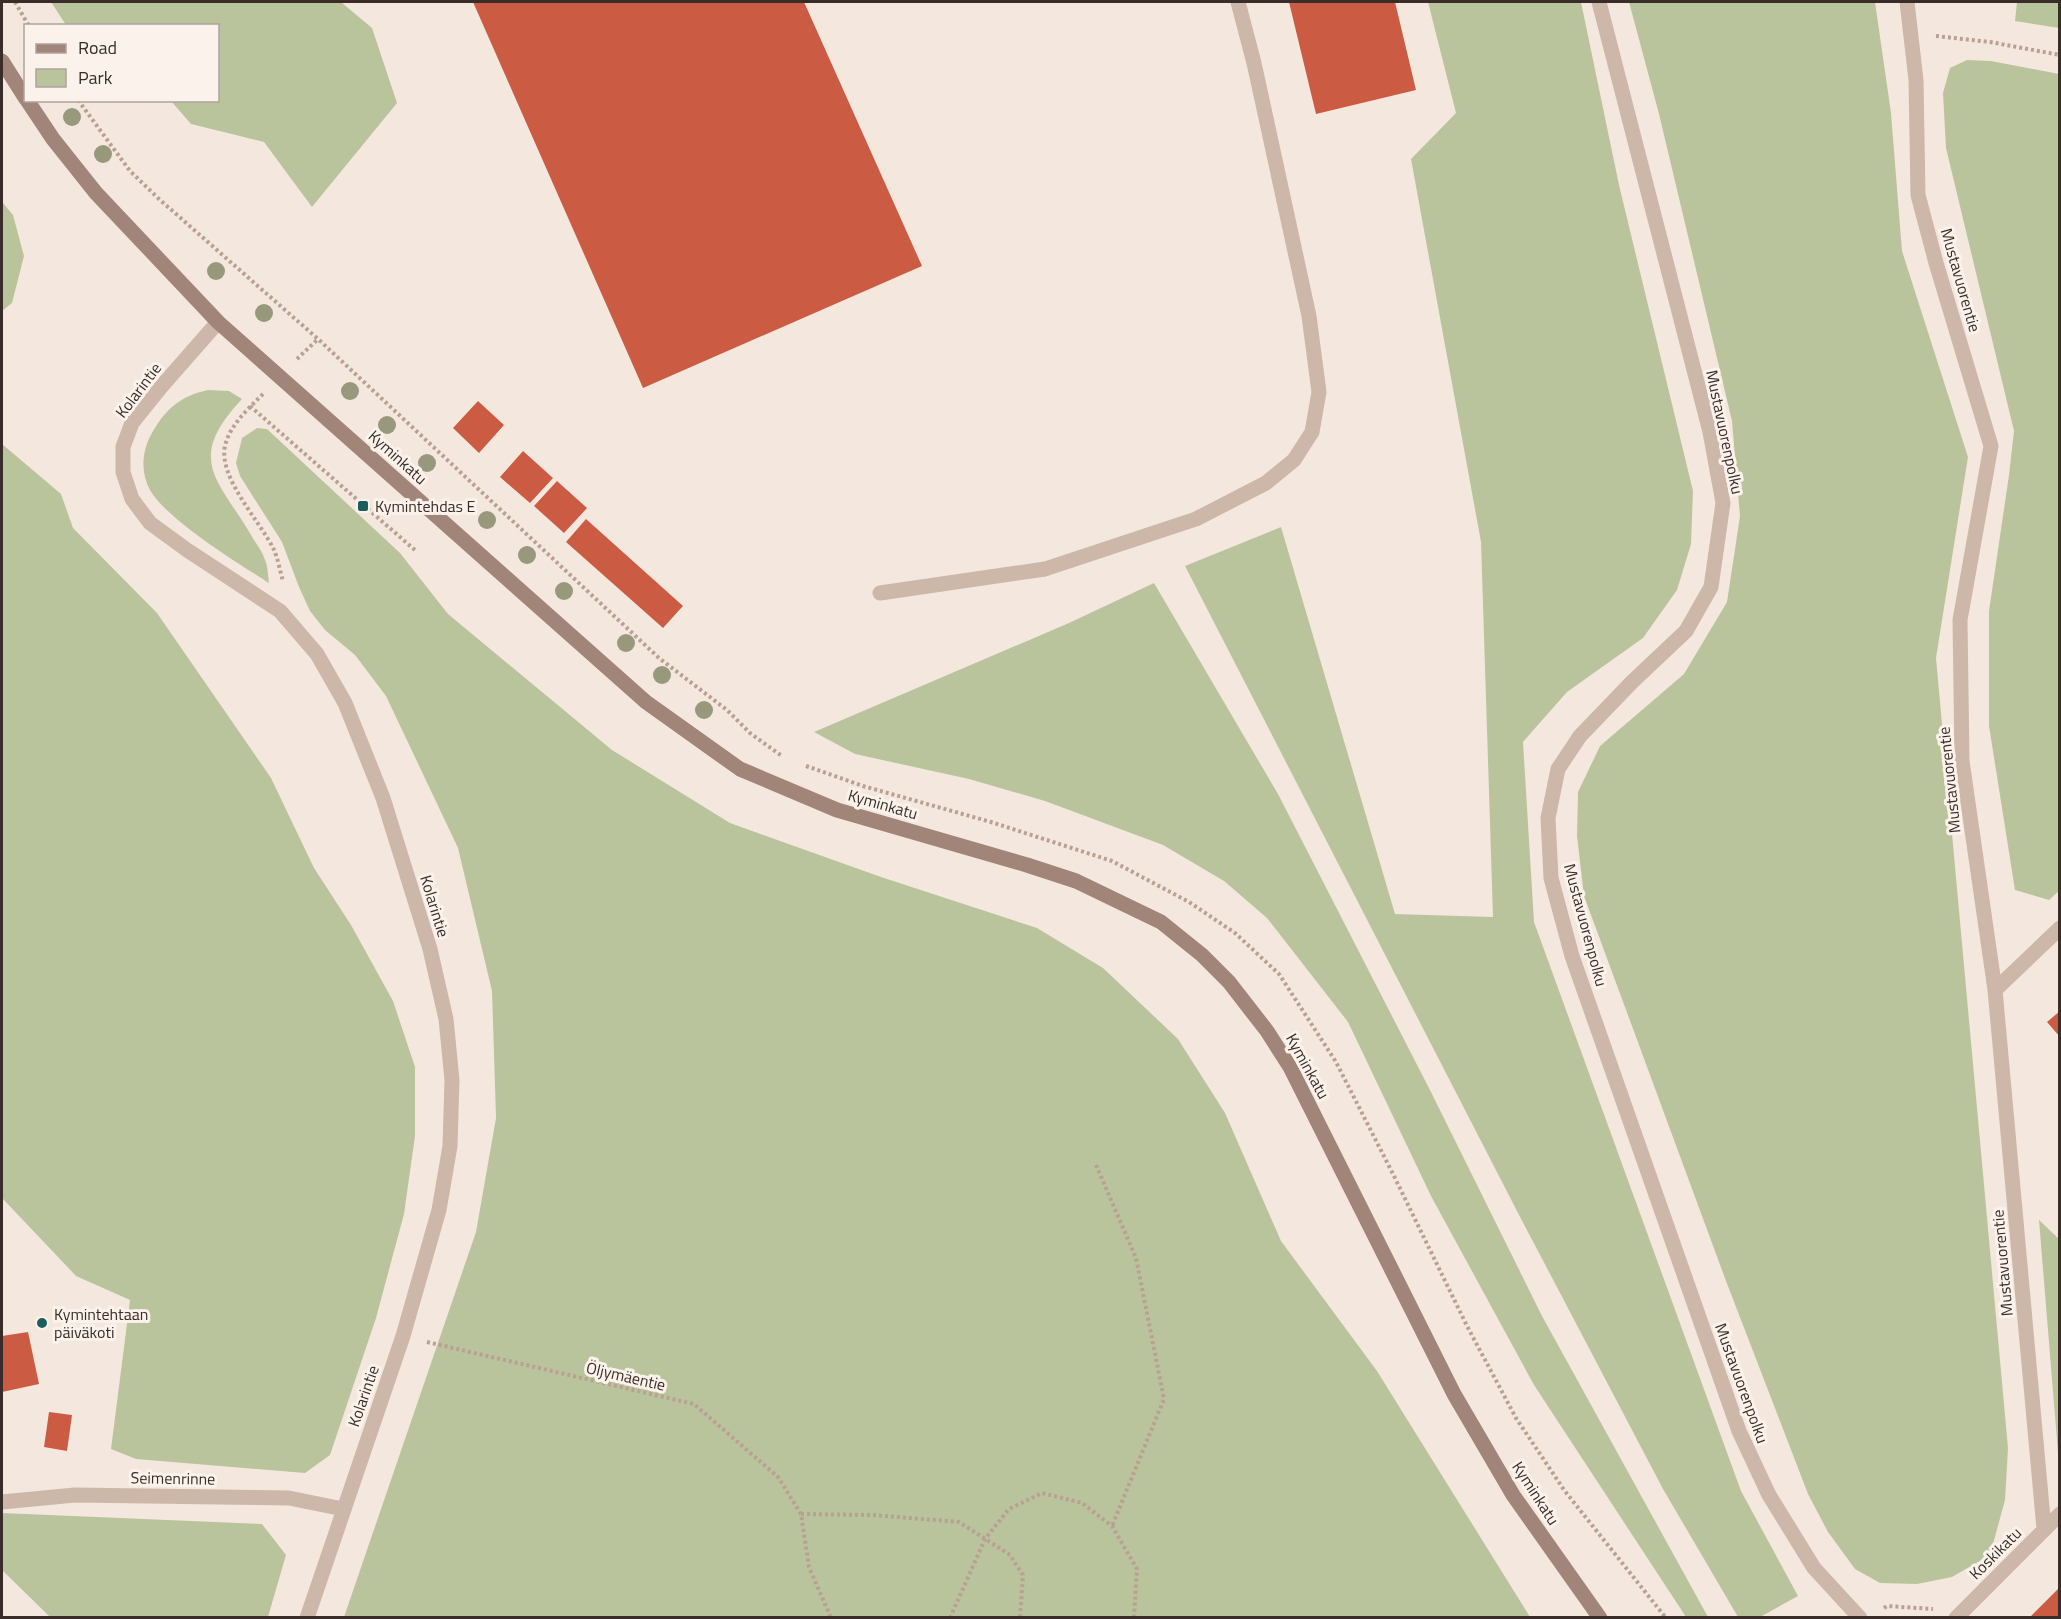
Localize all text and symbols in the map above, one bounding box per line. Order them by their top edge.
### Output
legend [24,24,219,102]
text: Road [78,34,117,61]
text: Park [78,64,113,91]
street label: Mustavuorentie [1935,225,1987,335]
street label: Kolarintie [109,357,167,423]
street label: Mustavuorenpolku [1700,368,1750,496]
street label: Kyminkatu [363,424,433,490]
place label: Kymintehdas E [375,494,476,518]
marker: Kymintehdas E [356,499,370,513]
street label: Mustavuorentie [1931,726,1967,834]
street label: Kyminkatu [845,783,921,825]
street label: Mustavuorenpolku [1558,861,1614,989]
street label: Kolarintie [414,872,456,940]
street label: Kyminkatu [1280,1029,1336,1103]
street label: Mustavuorentie [1985,1209,2019,1317]
place label: Kymintehtaan päiväkoti [54,1302,148,1344]
marker: Kymintehtaan päiväkoti [35,1316,49,1330]
street label: Mustavuorenpolku [1709,1320,1775,1446]
street label: Öljymäentie [584,1355,668,1397]
street label: Kolarintie [341,1362,385,1430]
street label: Kyminkatu [1506,1456,1566,1530]
street label: Seimenrinne [130,1465,216,1491]
street label: Koskikatu [1963,1521,2027,1585]

